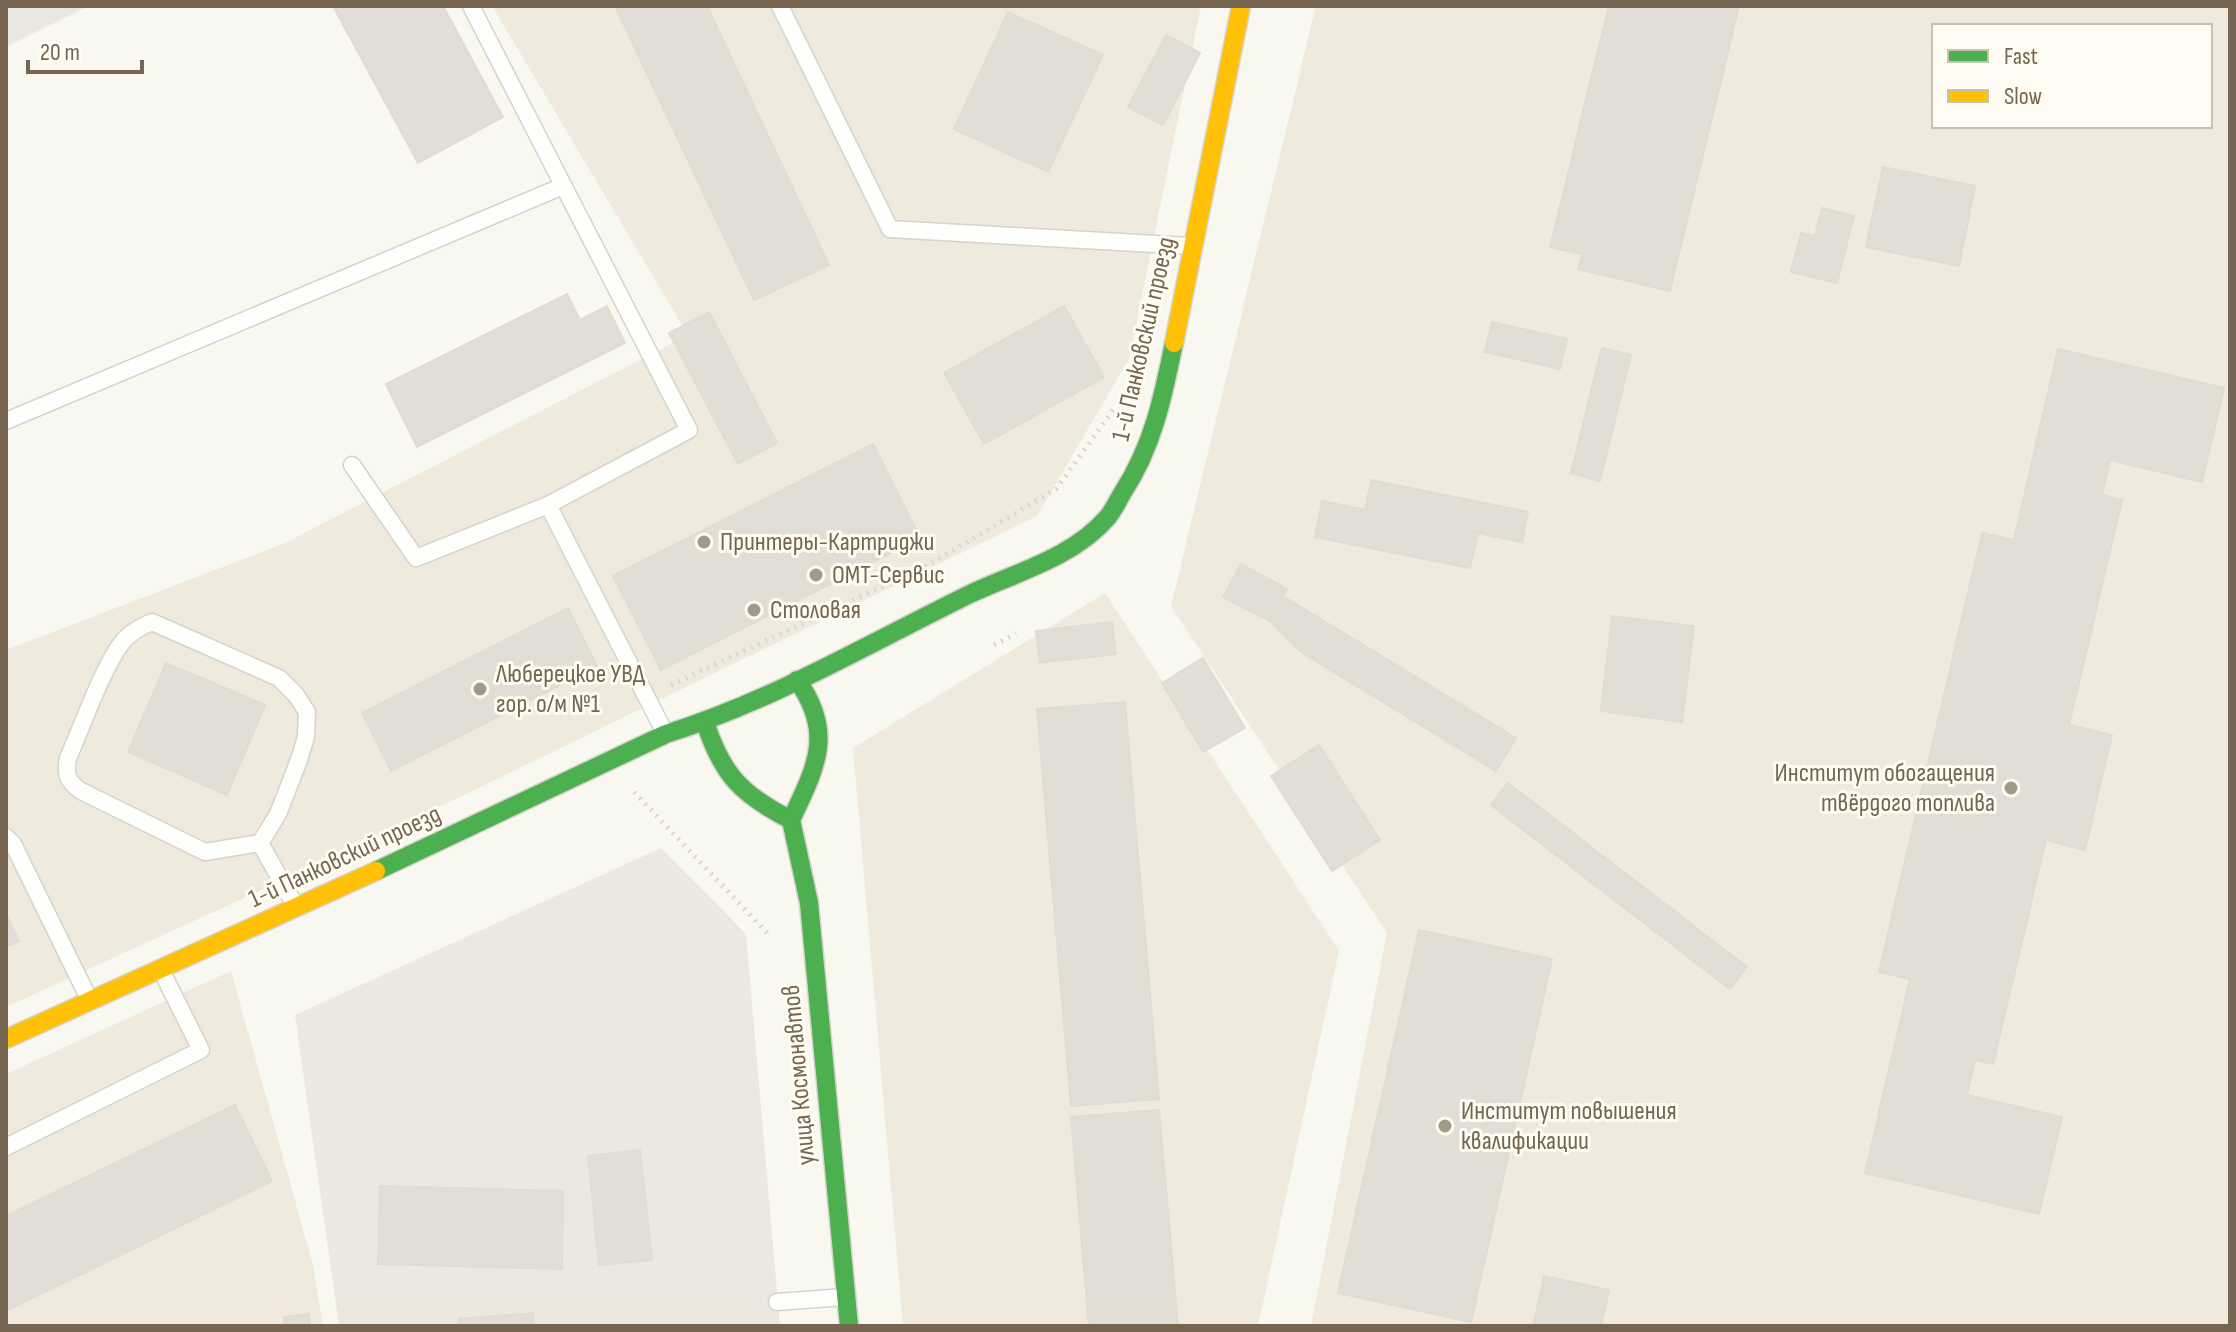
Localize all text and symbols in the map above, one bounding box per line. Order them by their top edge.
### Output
scale bar [28,24,142,74]
legend [1932,24,2212,128]
text: 20 m [40,38,80,67]
text: Fast [2004,42,2038,71]
text: Slow [2004,82,2042,111]
street label: 1-й Панковский проезд [1105,234,1183,444]
place label: Принтеры-Картриджи [720,527,934,558]
marker: Принтеры-Картриджи [695,533,713,551]
place label: ОМТ-Сервис [832,560,945,591]
marker: ОМТ-Сервис [807,566,825,584]
place label: Столовая [770,595,861,626]
marker: Столовая [745,601,763,619]
place label: Люберецкое УВД гор. о/м №1 [495,659,646,720]
marker: Люберецкое УВД гор. о/м №1 [471,680,489,698]
place label: Институт обогащения твёрдого топлива [1775,758,1995,819]
marker: Институт обогащения твёрдого топлива [2002,779,2020,797]
street label: 1-й Панковский проезд [244,799,446,915]
street label: улица Космонавтов [776,983,822,1167]
place label: Институт повышения квалификации [1461,1096,1677,1157]
marker: Институт повышения квалификации [1436,1117,1454,1135]

